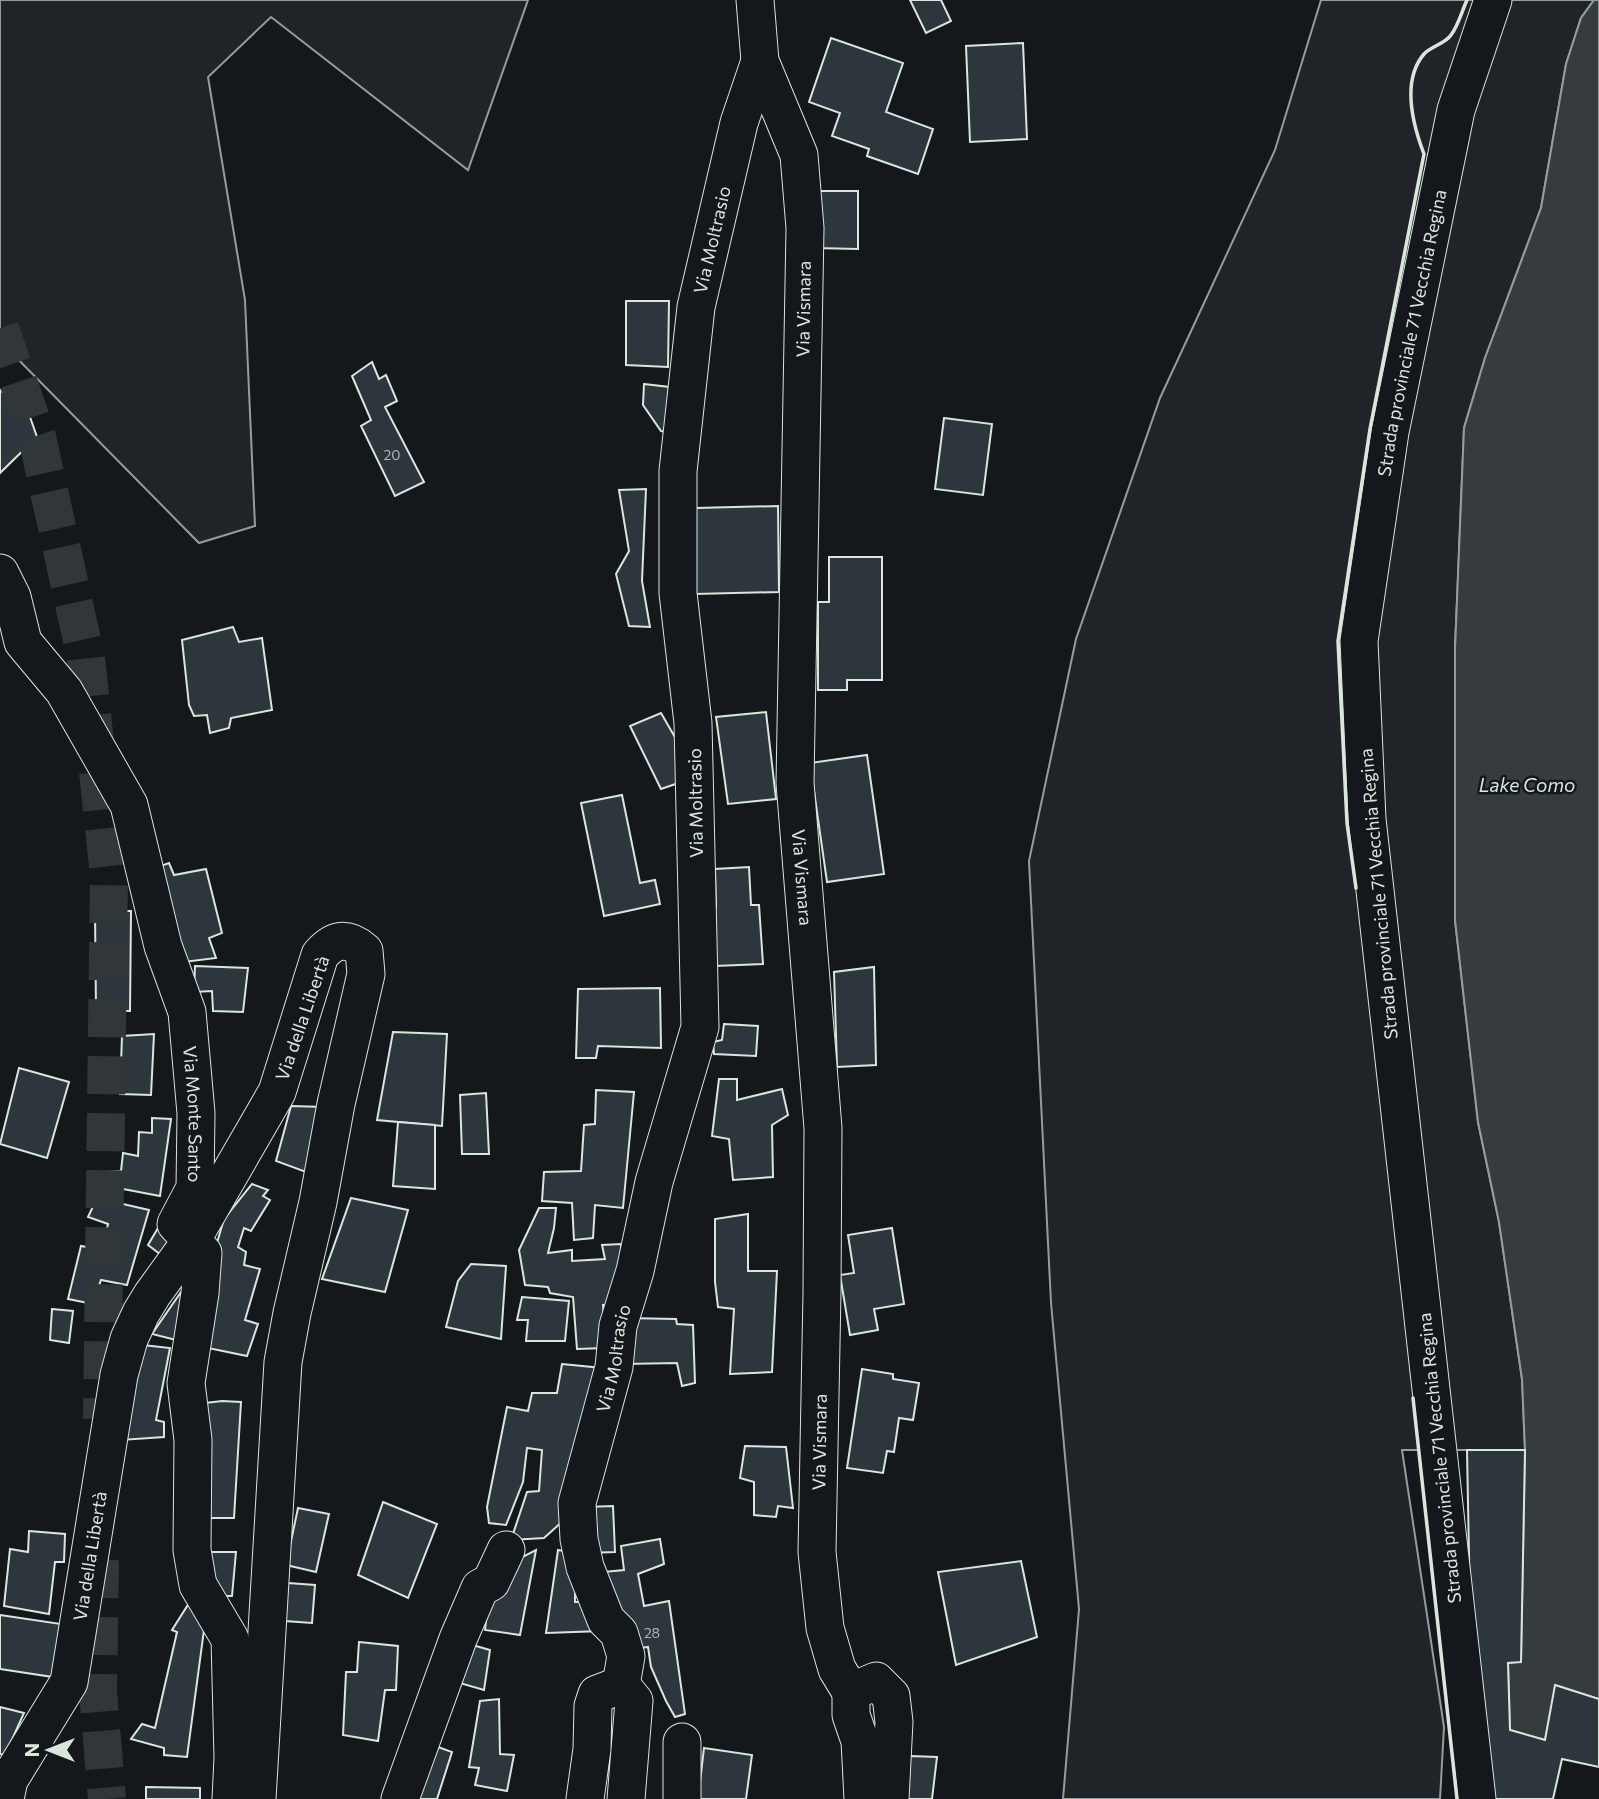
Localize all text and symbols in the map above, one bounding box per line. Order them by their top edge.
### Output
street label: Via Moltrasio [689,184,735,296]
street label: Strada provinciale 71 Vecchia Regina [1373,187,1450,478]
street label: Via Vismara [791,261,815,357]
house number: 20 [384,446,400,463]
street label: Via Moltrasio [683,748,707,858]
street label: Strada provinciale 71 Vecchia Regina [1354,748,1402,1040]
water label: Lake Como [1479,773,1575,796]
street label: Via Vismara [788,828,818,926]
street label: Via della Libertà [270,953,334,1083]
street label: Via Monte Santo [179,1045,207,1183]
street label: Via Moltrasio [591,1302,635,1415]
street label: Strada provinciale 71 Vecchia Regina [1413,1312,1465,1604]
street label: Via Vismara [807,1394,831,1490]
street label: Via della Libertà [68,1490,111,1622]
house number: 28 [644,1624,660,1641]
north arrow [14,1715,84,1785]
text: N [20,1743,43,1757]

